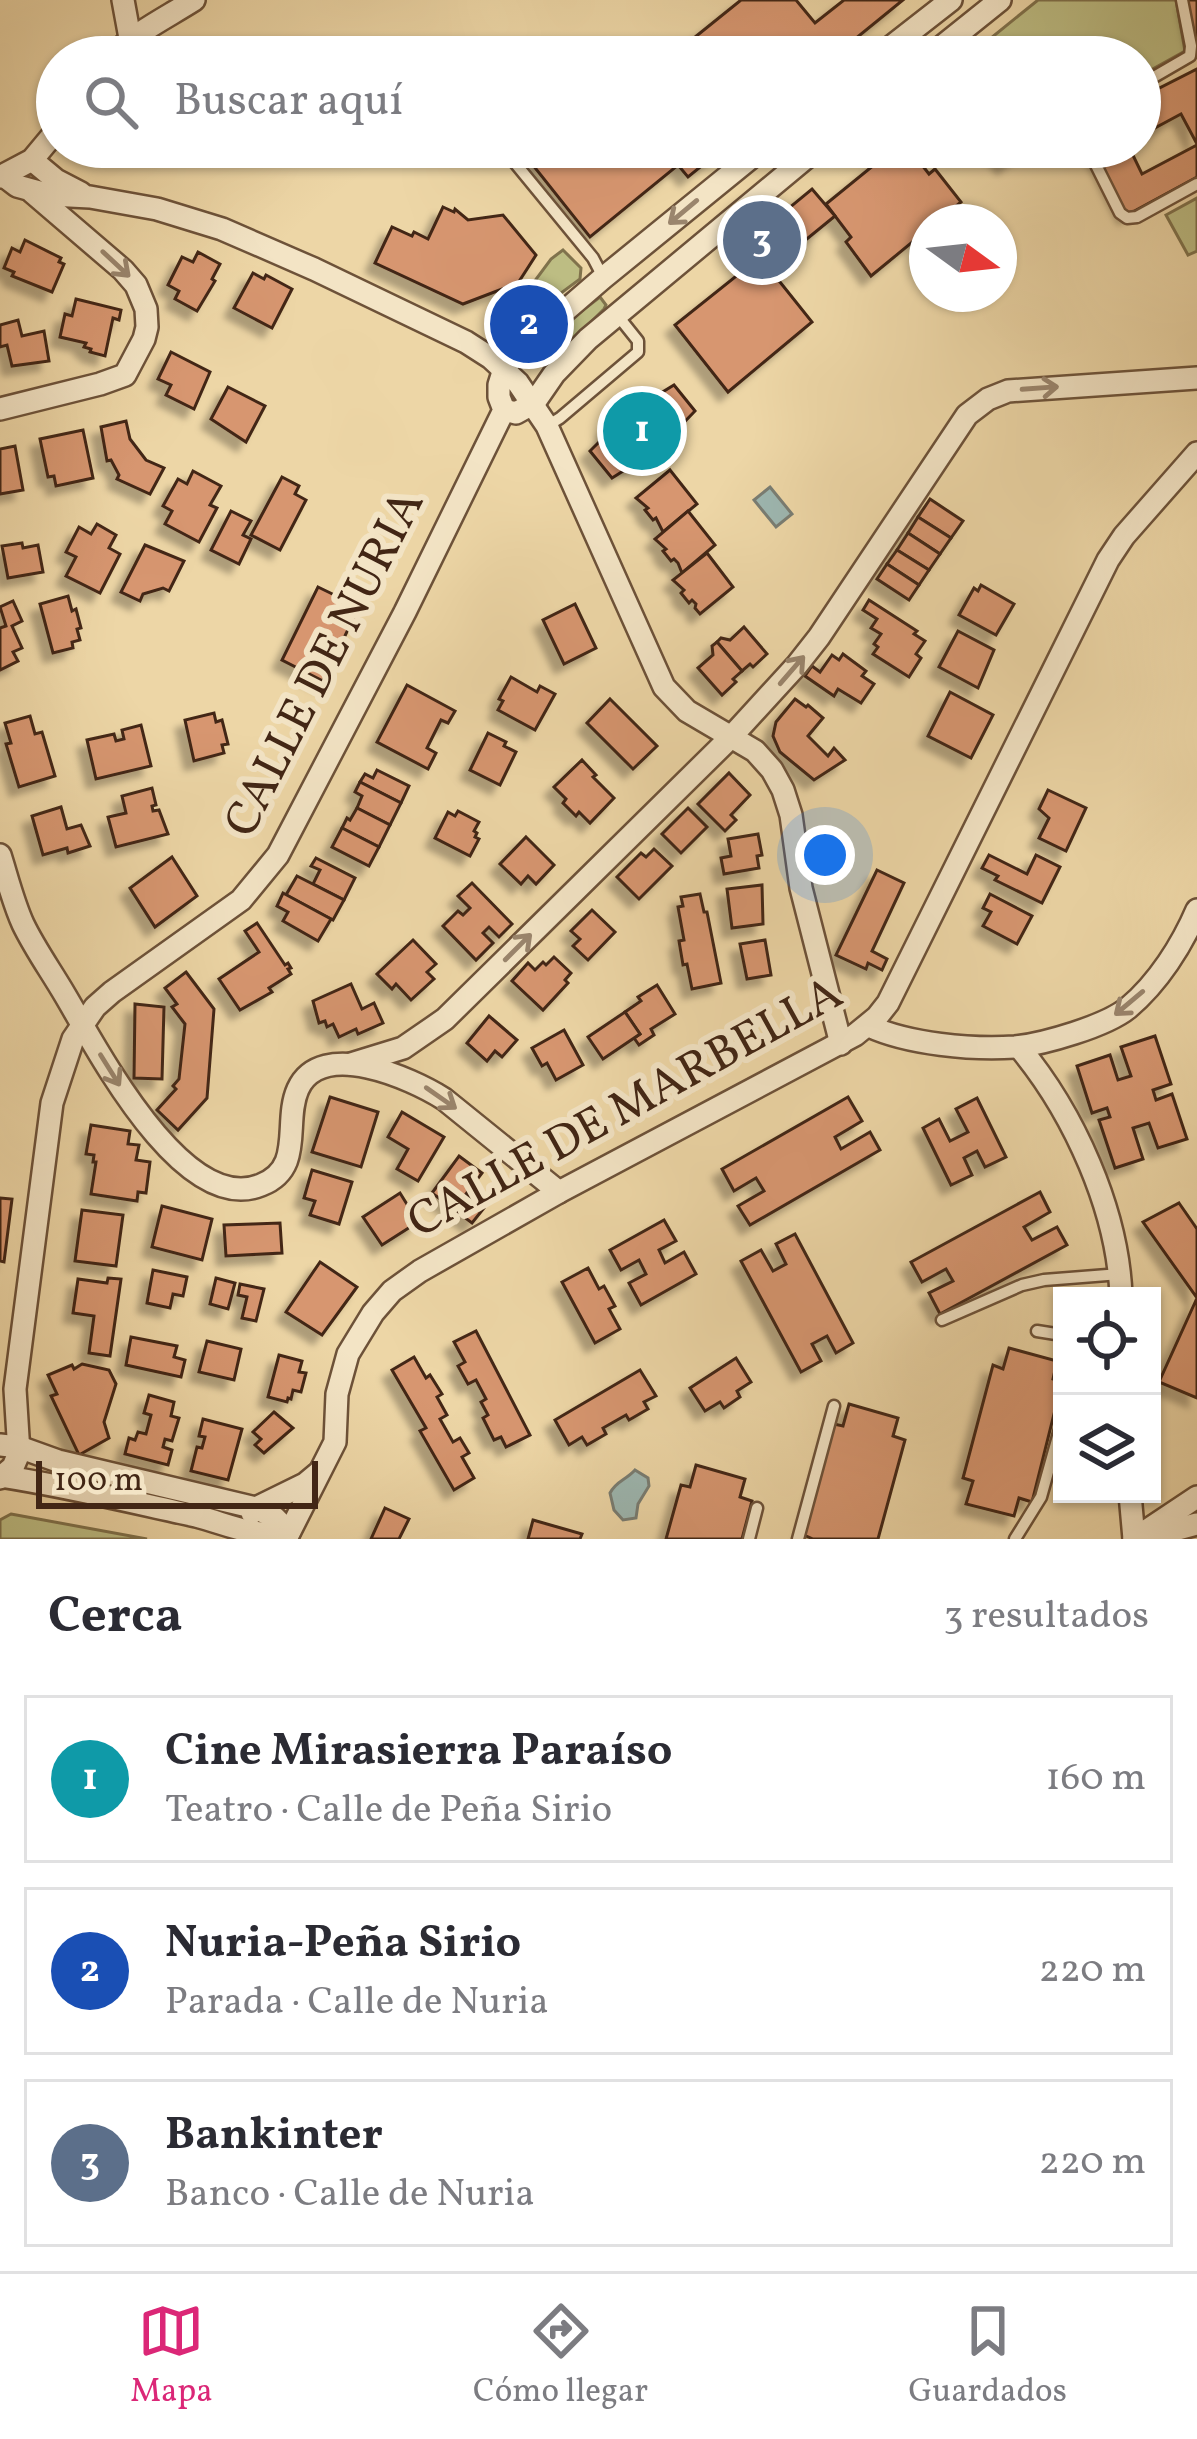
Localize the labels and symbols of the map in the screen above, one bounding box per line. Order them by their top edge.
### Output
pin: 3 [723,195,801,285]
one-way arrow [668,198,699,225]
north arrow [909,204,1017,312]
one-way arrow [100,250,130,277]
pin: 2 [490,279,568,369]
one-way arrow [1020,377,1059,400]
pin: 1 [603,386,681,476]
street label: CALLE DE NURIA [210,479,442,849]
one-way arrow [777,655,805,686]
your location [795,825,855,885]
one-way arrow [503,933,532,962]
street label: CALLE DE MARBELLA [397,962,855,1256]
one-way arrow [1114,989,1146,1016]
one-way arrow [98,1052,122,1086]
one-way arrow [423,1085,457,1110]
scale bar [36,1455,318,1508]

